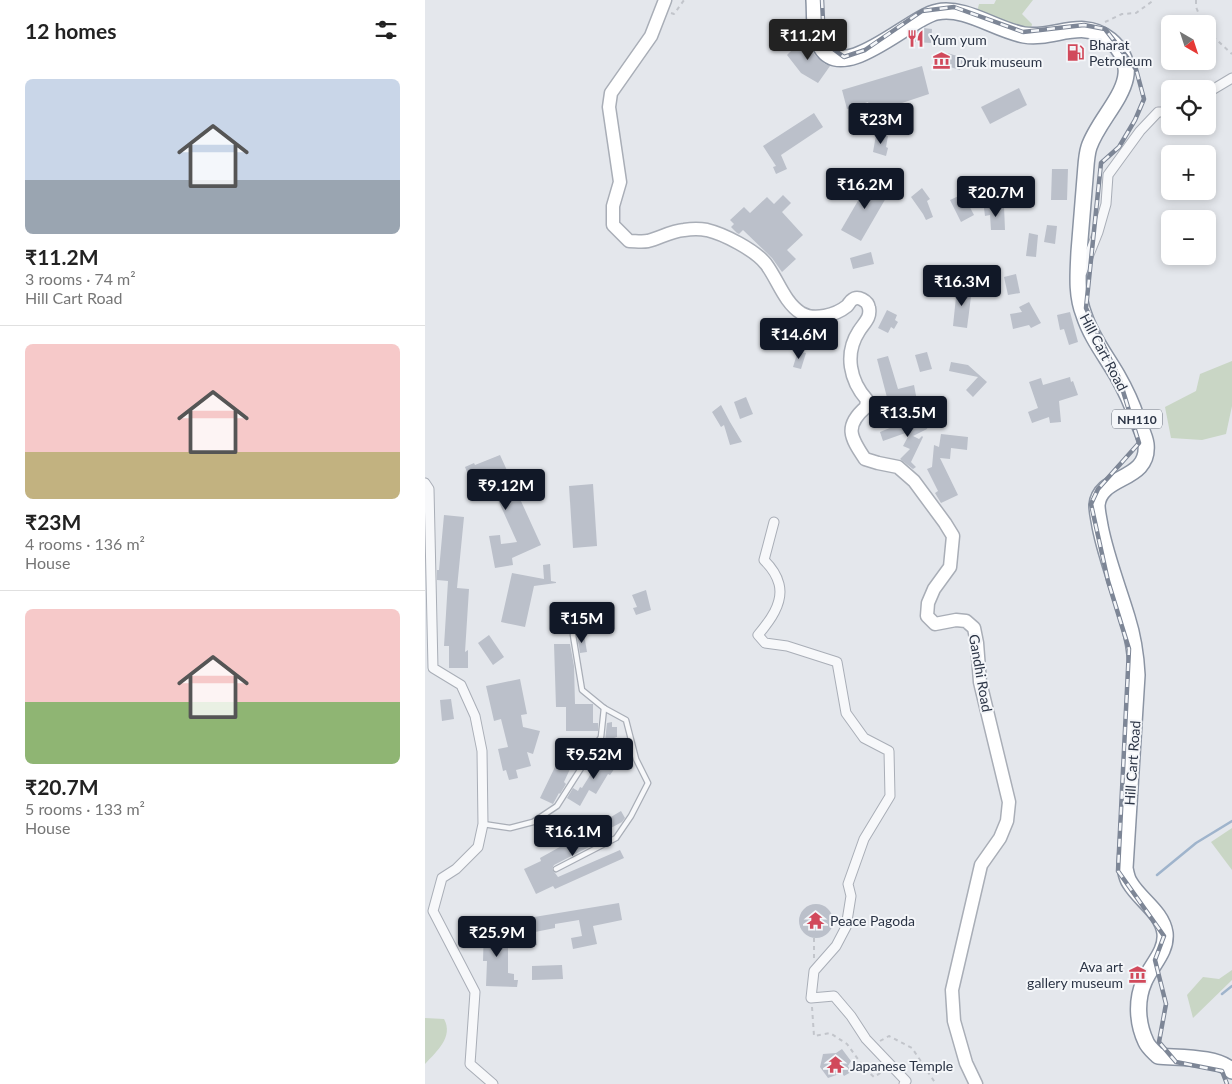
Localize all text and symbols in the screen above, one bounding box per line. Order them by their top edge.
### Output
north arrow [1161,15,1216,70]
map controls [1161,15,1216,265]
icon: filters [372,16,400,44]
text: 12 homes [25,18,116,43]
pin: ₹11.2M [767,18,849,61]
text: ₹11.2M [780,25,836,44]
restaurant icon: Yum yum [906,29,926,49]
place label: Yum yum [930,31,987,48]
place label: Bharat Petroleum [1089,36,1152,69]
fuel station icon: Bharat Petroleum [1065,42,1085,62]
museum icon: Druk museum [932,51,952,71]
place label: Druk museum [956,53,1042,70]
button: locate [1161,80,1216,135]
pin: ₹23M [851,102,911,145]
text: ₹23M [860,109,902,128]
icon: home [168,111,258,201]
button: + [1161,145,1216,200]
pin: ₹16.2M [824,168,906,210]
text: ₹16.2M [837,174,893,193]
pin: ₹20.7M [955,176,1037,218]
text: ₹20.7M [968,182,1024,201]
button: − [1161,210,1216,265]
text: ₹11.2M [25,244,99,269]
pin: ₹16.3M [921,264,1003,307]
text: 3 rooms · 74 m² [25,269,136,288]
text: ₹16.3M [934,271,990,290]
text: Hill Cart Road [25,288,122,307]
street label: Hill Cart Road [1076,310,1132,394]
pin: ₹14.6M [758,318,840,360]
text: ₹14.6M [771,324,827,343]
icon: home [168,377,258,467]
pin: ₹13.5M [867,396,949,438]
text: ₹13.5M [880,402,936,421]
road number: NH110 [1112,409,1162,428]
pin: ₹9.12M [465,468,547,511]
text: ₹9.12M [478,475,534,494]
text: ₹23M [25,509,81,534]
text: 4 rooms · 136 m² [25,534,145,553]
text: House [25,553,70,572]
pin: ₹15M [552,602,612,644]
text: ₹15M [561,608,603,627]
street label: Gandhi Road [966,633,996,713]
icon: home [168,642,258,732]
street label: Hill Cart Road [1121,720,1143,806]
pin: ₹9.52M [553,738,635,780]
text: ₹9.52M [566,744,622,763]
text: ₹20.7M [25,774,99,799]
text: 5 rooms · 133 m² [25,799,145,818]
pin: ₹16.1M [532,814,614,857]
text: House [25,818,70,837]
text: ₹16.1M [545,821,601,840]
temple icon: Peace Pagoda [806,910,826,930]
place label: Peace Pagoda [830,912,915,929]
pin: ₹25.9M [456,916,538,958]
text: ₹25.9M [469,922,525,941]
place label: Ava art gallery museum [1027,958,1123,991]
museum icon: Ava art gallery museum [1127,964,1147,984]
temple icon: Japanese Temple [826,1055,846,1075]
place label: Japanese Temple [850,1057,953,1074]

